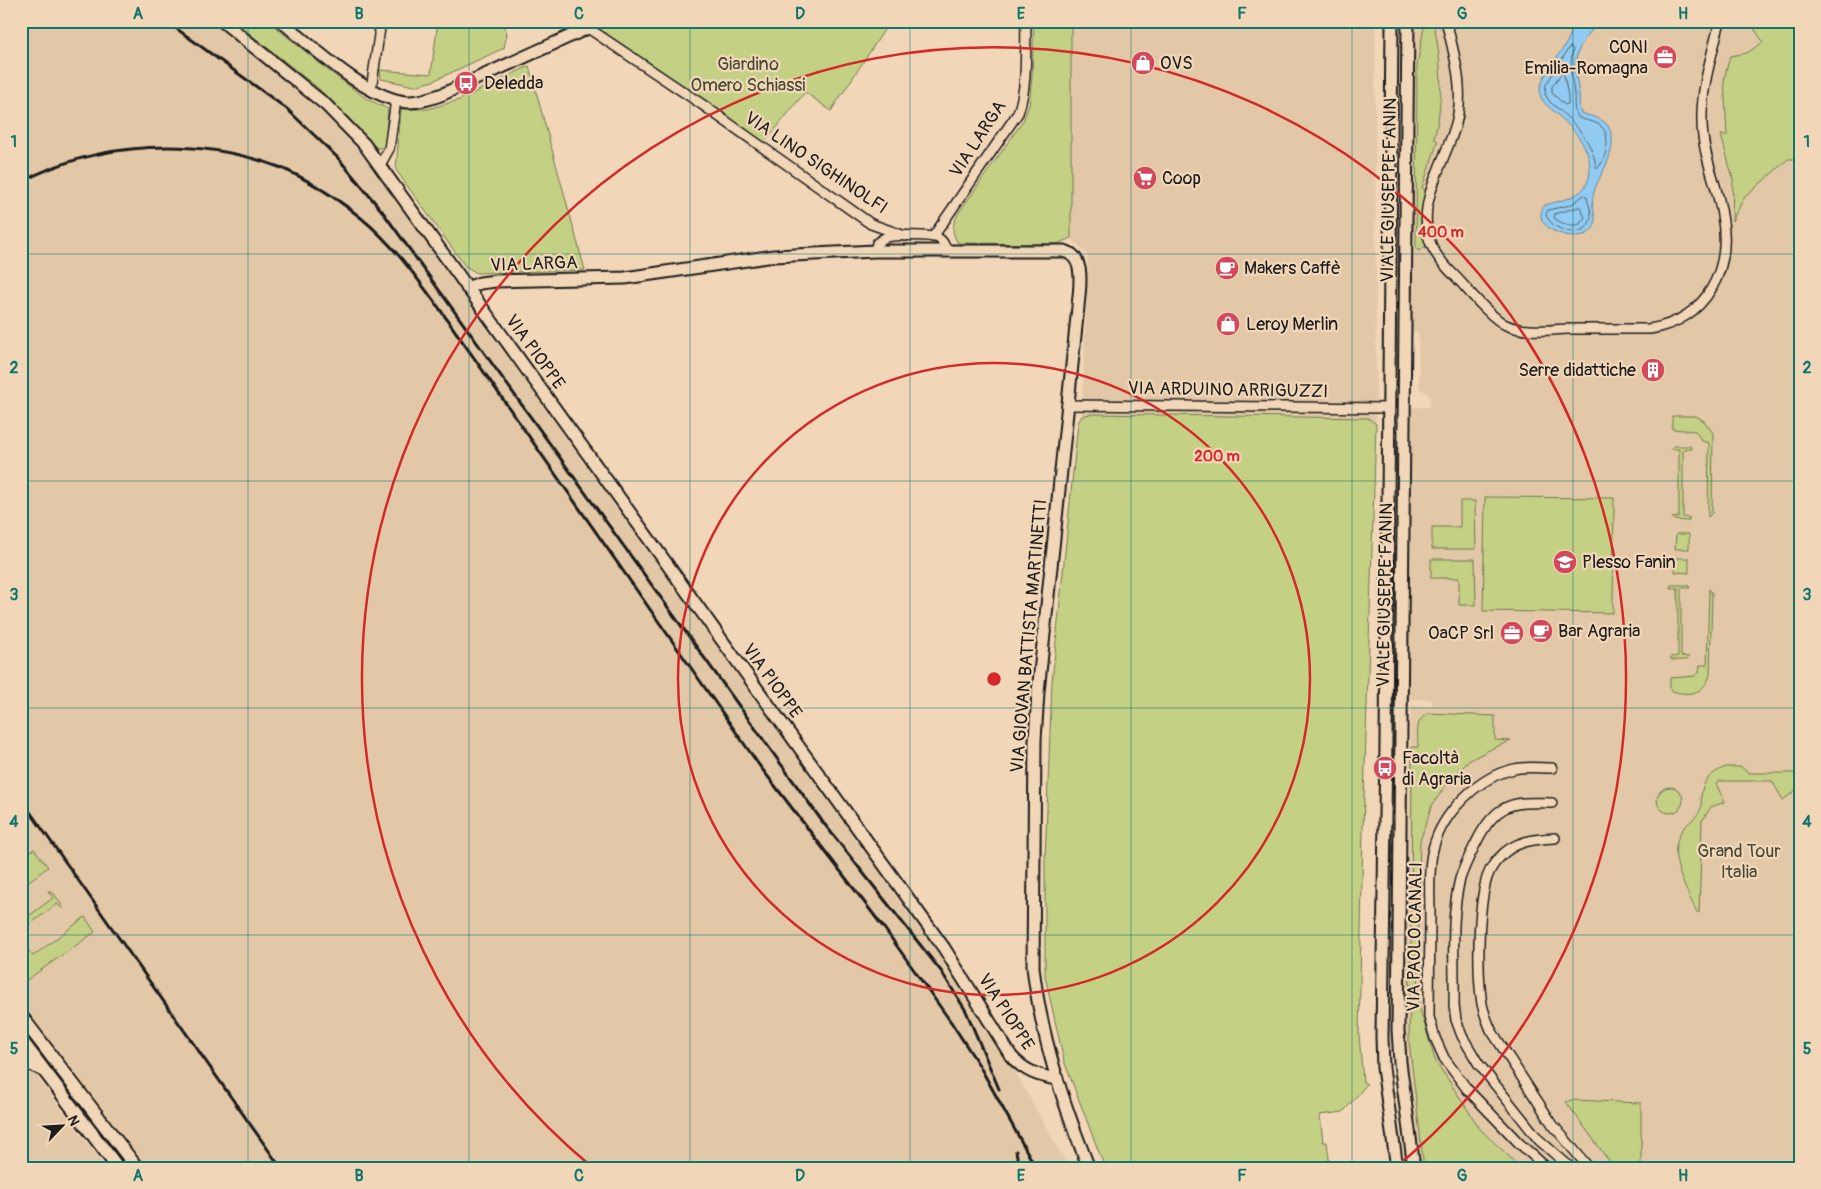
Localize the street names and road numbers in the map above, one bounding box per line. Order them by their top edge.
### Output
street label: VIA LARGA [945,96,1012,182]
street label: VIALE GIUSEPPE FANIN [1376,97,1402,283]
street label: VIA LINO SIGHINOLFI [740,107,892,219]
street label: VIA LARGA [490,251,578,277]
street label: VIA PIOPPE [500,310,570,394]
street label: VIA ARDUINO ARRIGUZZI [1128,377,1328,403]
street label: VIA GIOVAN BATTISTA MARTINETTI [1006,498,1052,774]
street label: VIALE GIUSEPPE FANIN [1372,502,1398,688]
street label: VIA PIOPPE [737,639,807,723]
street label: VIA PAOLO CANALI [1402,862,1428,1012]
street label: VIA PIOPPE [973,969,1039,1055]

